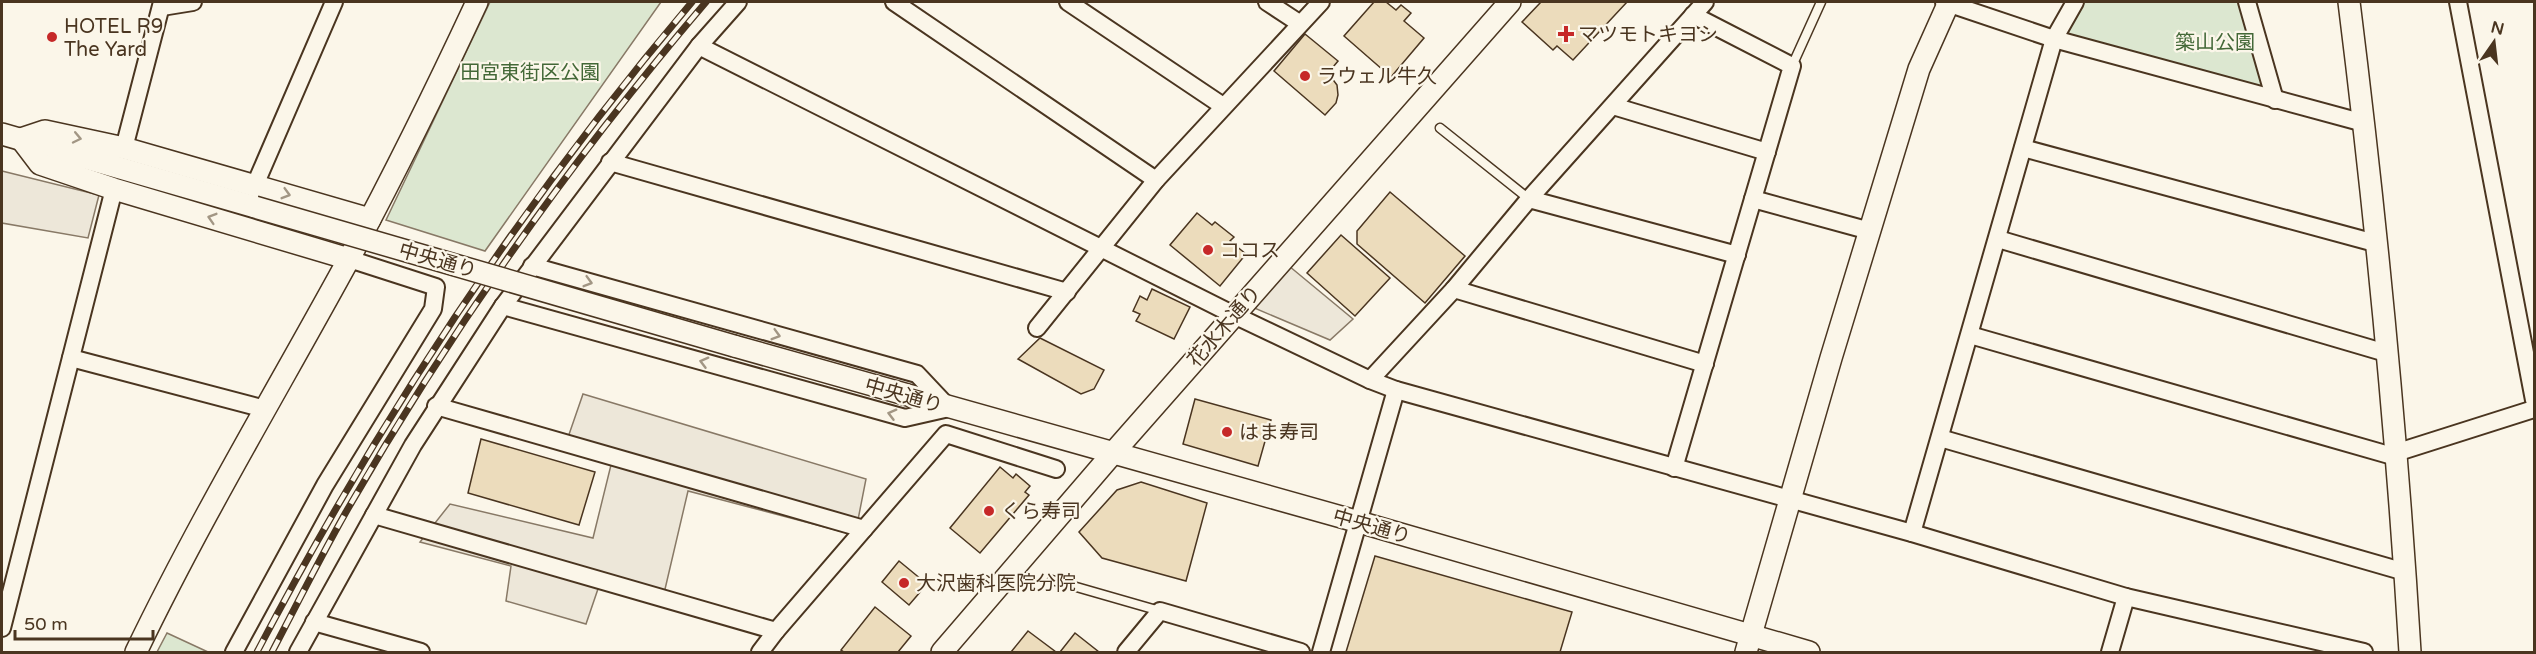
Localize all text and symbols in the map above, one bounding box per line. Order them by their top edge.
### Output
north arrow [2464,12,2524,72]
place label: HOTEL R9 The Yard [64,15,163,62]
text: N [2489,17,2506,40]
place label: マツモトキヨシ [1578,23,1718,47]
marker: マツモトキヨシ [1559,27,1573,41]
marker: HOTEL R9 The Yard [45,30,59,44]
park label: 築山公園 [2175,31,2255,55]
park label: 田宮東街区公園 [460,61,600,85]
place label: ラウェル牛久 [1317,65,1437,89]
marker: ラウェル牛久 [1298,69,1312,83]
one-way arrow [72,131,82,144]
one-way arrow [280,187,291,199]
one-way arrow [208,213,218,225]
street label: 中央通り [396,238,479,284]
place label: ココス [1220,239,1280,263]
marker: ココス [1201,243,1215,257]
one-way arrow [582,275,593,287]
street label: 花水木通り [1183,281,1267,372]
one-way arrow [771,327,781,340]
one-way arrow [700,357,710,369]
street label: 中央通り [862,373,945,419]
one-way arrow [888,409,898,421]
place label: はま寿司 [1239,421,1319,445]
marker: はま寿司 [1220,425,1234,439]
place label: くら寿司 [1001,500,1081,524]
marker: くら寿司 [982,504,996,518]
street label: 中央通り [1330,504,1413,550]
place label: 大沢歯科医院分院 [916,572,1076,596]
marker: 大沢歯科医院分院 [897,576,911,590]
scale bar [15,603,153,641]
text: 50 m [24,613,68,635]

